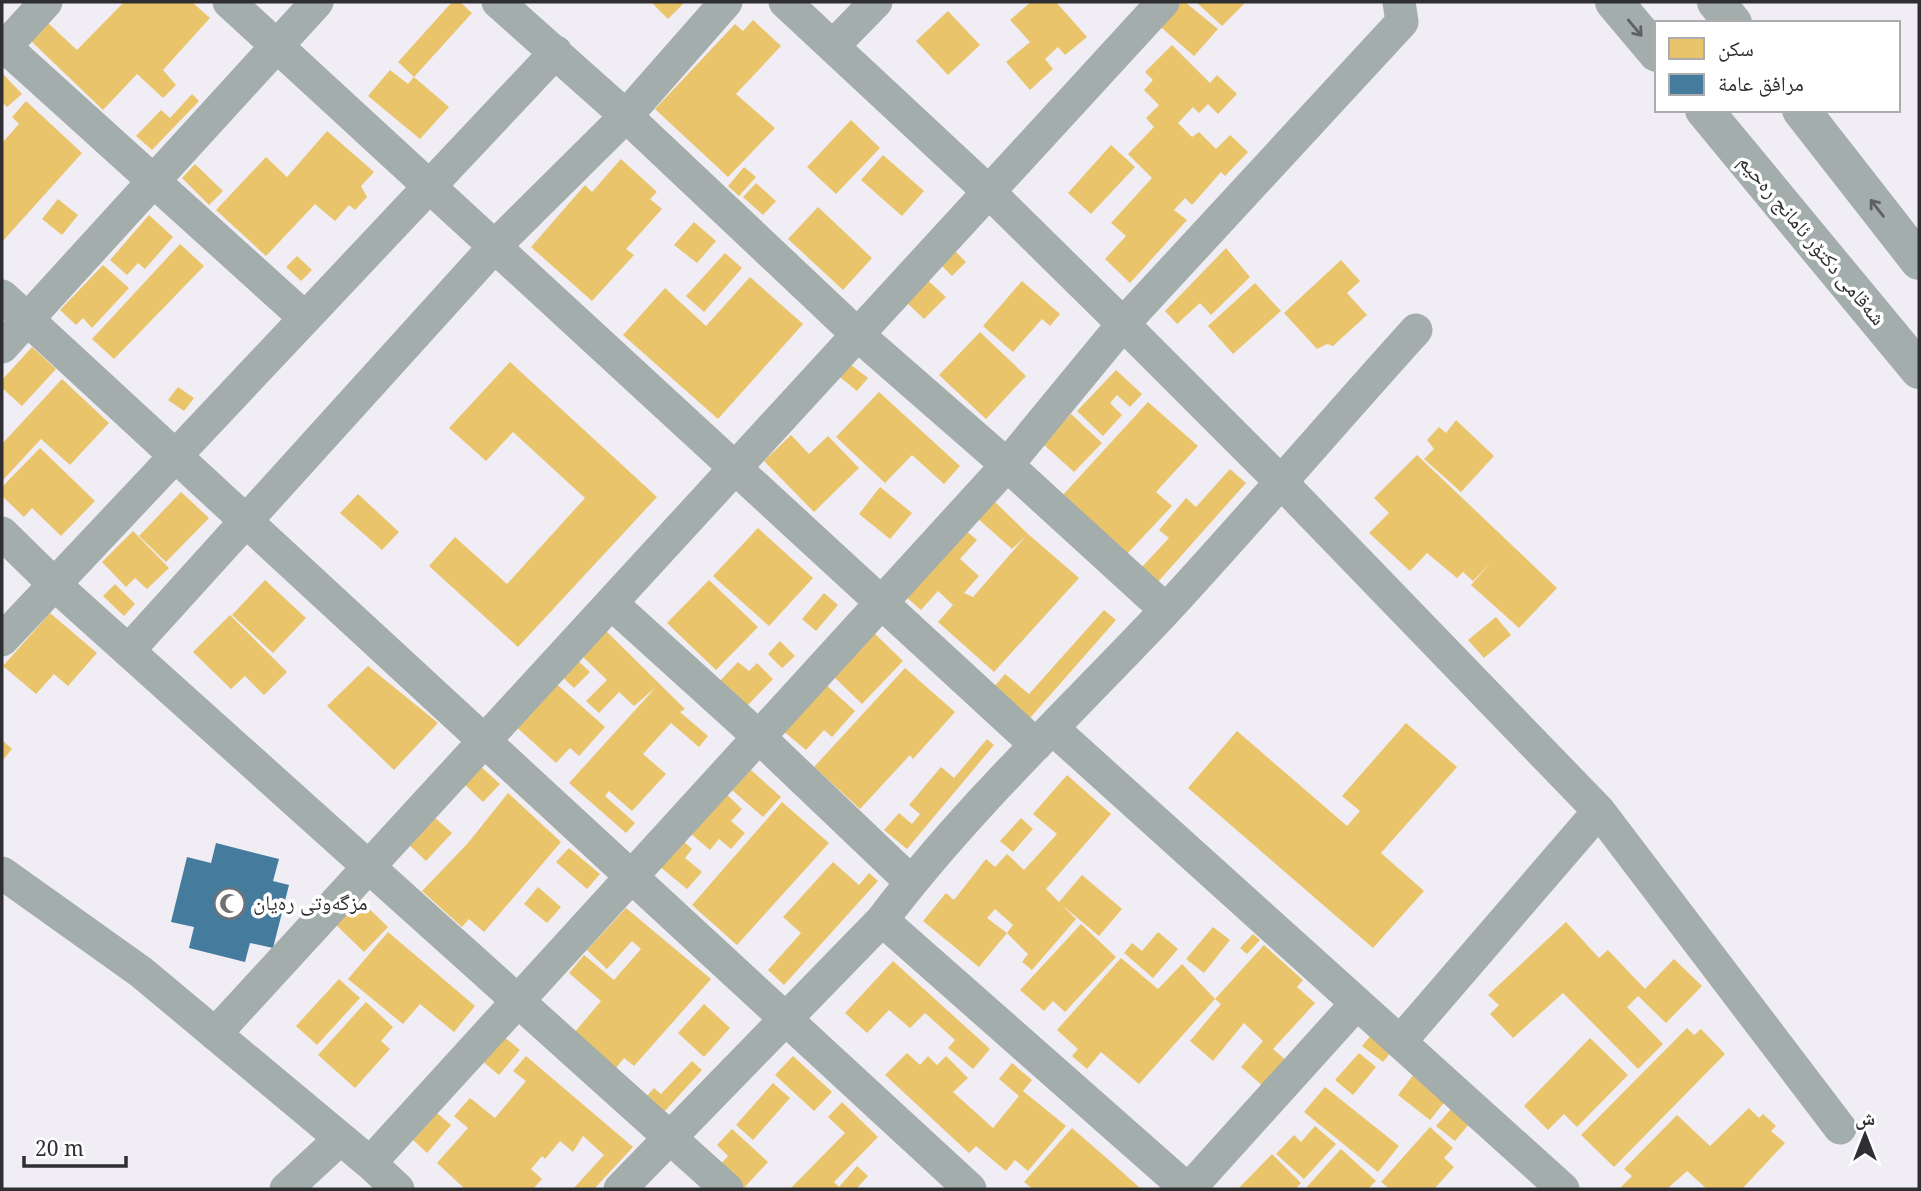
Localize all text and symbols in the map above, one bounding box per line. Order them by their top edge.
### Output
one-way arrow [1628,18,1643,36]
legend [1655,21,1900,112]
text: سكن [1718,34,1754,62]
text: مرافق عامة [1718,69,1804,97]
street label: شەقامی دکتۆر ئامانج رەحیم [1732,148,1893,331]
one-way arrow [1870,199,1885,217]
mosque icon: مزگەوتی رەیان [213,886,247,920]
place label: مزگەوتی رەیان [253,888,368,916]
north arrow [1830,1100,1900,1170]
text: ش [1855,1105,1875,1131]
scale bar [24,1124,126,1168]
text: 20 m [35,1134,84,1162]

